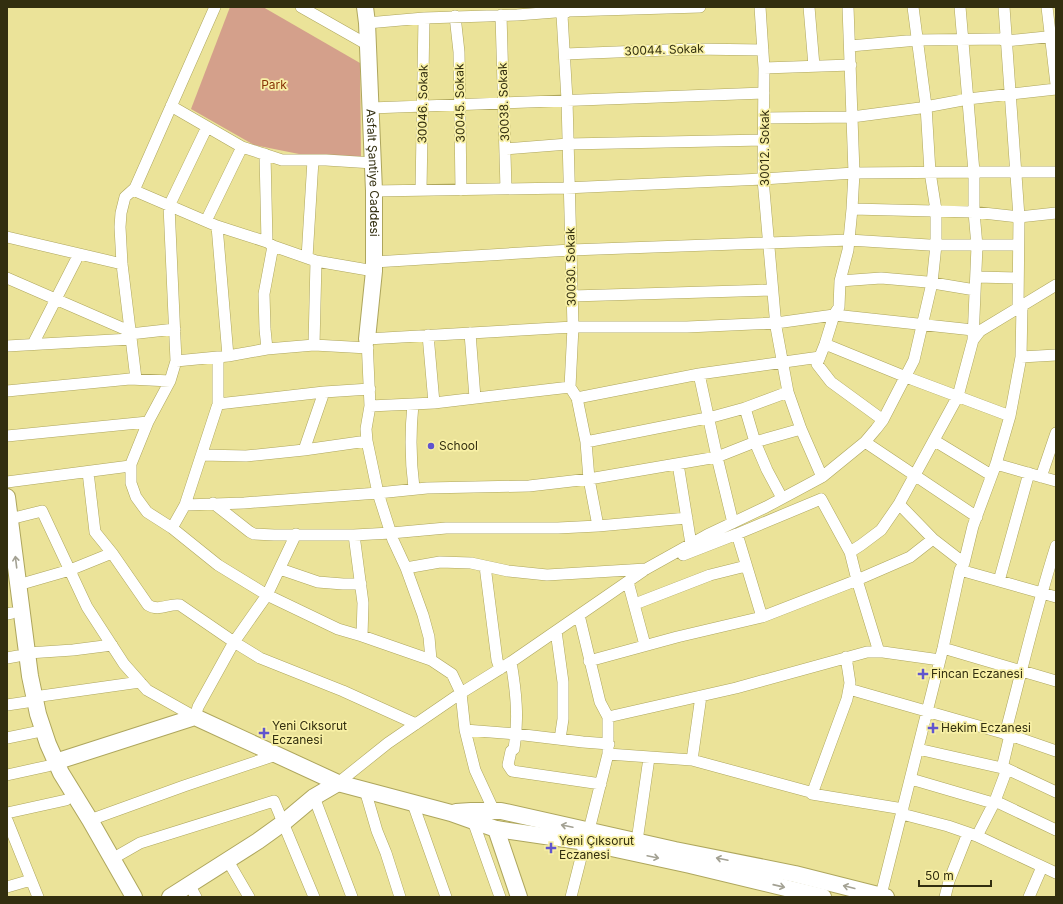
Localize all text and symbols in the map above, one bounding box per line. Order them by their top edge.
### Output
street label: 30044. Sokak [624,41,704,58]
street label: 30038. Sokak [495,62,512,142]
street label: 30045. Sokak [451,63,468,143]
street label: 30046. Sokak [414,64,431,144]
park label: Park [261,77,287,92]
street label: Asfalt Şantiye Caddesi [364,109,382,237]
street label: 30012. Sokak [757,109,772,186]
street label: 30030. Sokak [562,227,579,307]
place label: School [439,438,478,453]
marker: School [426,441,436,451]
one-way arrow [12,556,19,569]
place label: Fincan Eczanesi [931,666,1023,681]
marker: Fincan Eczanesi [918,669,928,679]
place label: Yeni Cıksorut Eczanesi [272,718,347,747]
place label: Hekim Eczanesi [941,720,1031,735]
marker: Hekim Eczanesi [928,723,938,733]
marker: Yeni Cıksorut Eczanesi [259,728,269,738]
one-way arrow [561,821,574,829]
place label: Yeni Çıksorut Eczanesi [559,833,634,862]
marker: Yeni Çıksorut Eczanesi [546,843,556,853]
one-way arrow [646,854,659,862]
one-way arrow [716,855,729,863]
scale bar [919,862,991,888]
text: 50 m [925,868,954,883]
one-way arrow [772,883,785,891]
one-way arrow [842,883,855,891]

